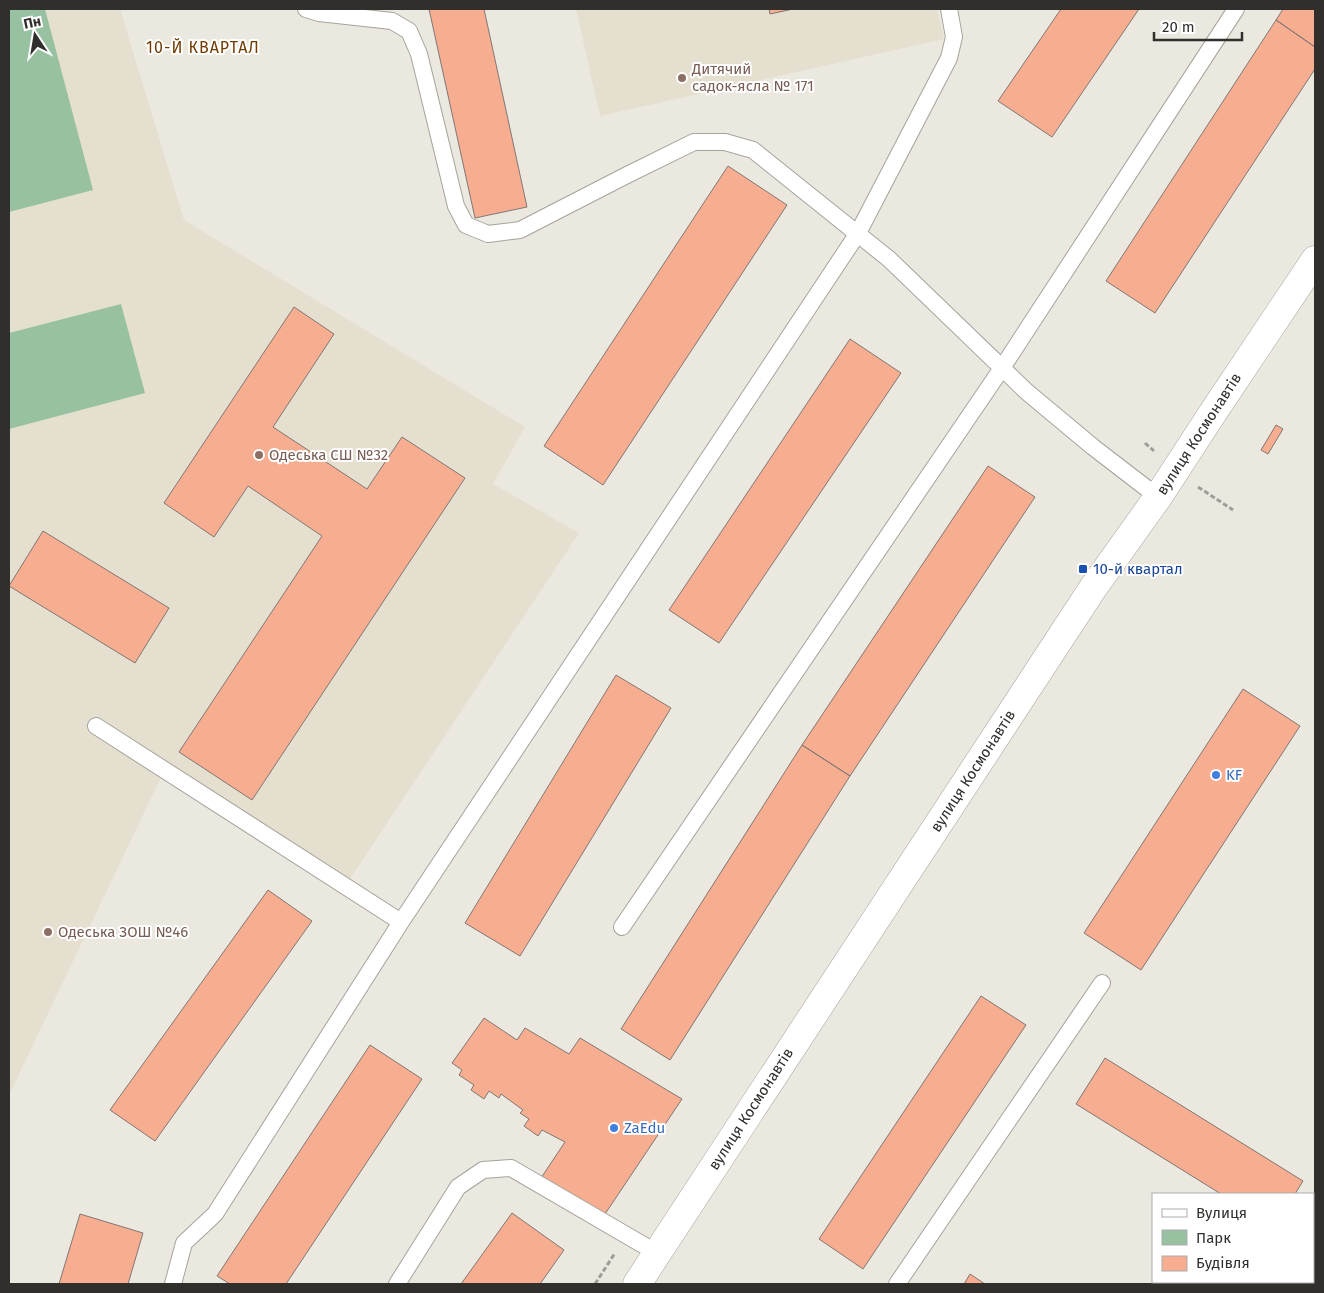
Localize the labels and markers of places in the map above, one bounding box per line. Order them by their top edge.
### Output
place label: Дитячий садок-ясла № 171 [691,60,814,95]
marker: Дитячий садок-ясла № 171 [676,72,688,84]
place label: Одеська СШ №32 [269,446,388,464]
marker: Одеська СШ №32 [253,449,265,461]
place label: 10-й квартал [1093,560,1183,578]
marker: 10-й квартал [1077,563,1089,575]
place label: KF [1226,766,1242,784]
marker: KF [1210,769,1222,781]
place label: Одеська ЗОШ №46 [58,923,188,941]
marker: Одеська ЗОШ №46 [42,926,54,938]
place label: ZaEdu [624,1119,665,1137]
marker: ZaEdu [608,1122,620,1134]

